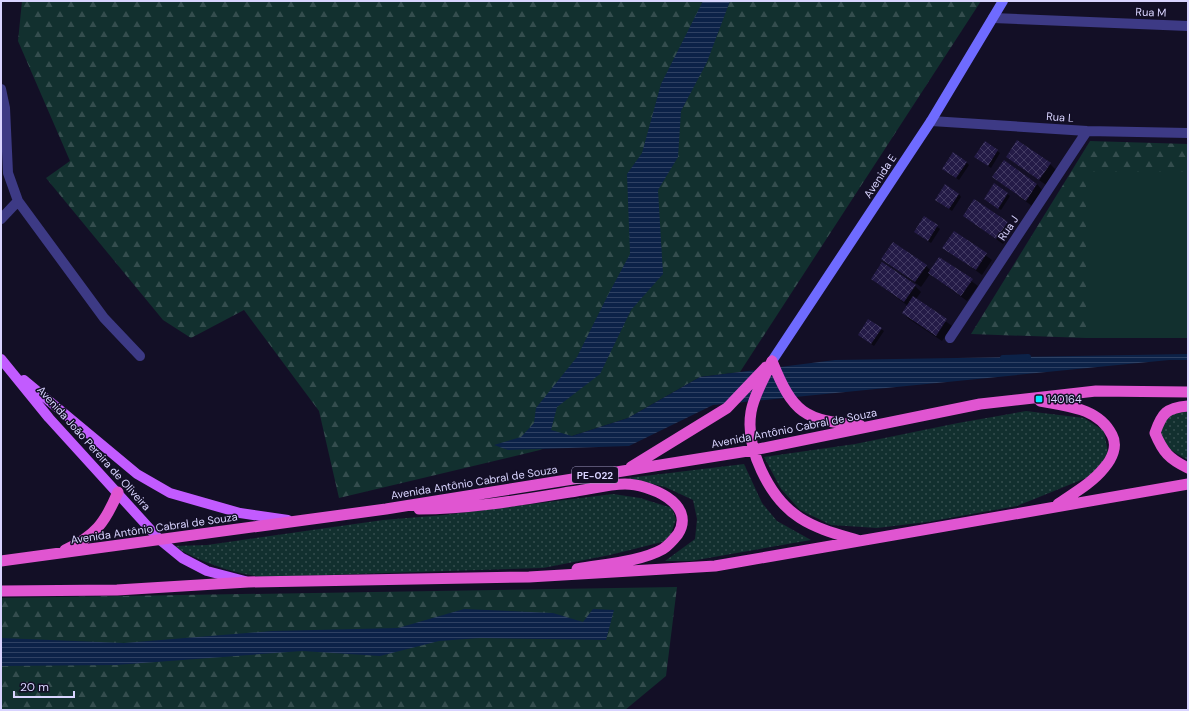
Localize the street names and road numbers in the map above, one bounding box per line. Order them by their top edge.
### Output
street label: Rua M [1135,4,1167,20]
street label: Rua L [1046,109,1074,125]
street label: Avenida E [861,151,899,201]
street label: Rua J [995,213,1021,243]
street label: Avenida João Pereira de Oliveira [34,383,154,513]
street label: Avenida Antônio Cabral de Souza [710,405,878,451]
street label: Avenida Antônio Cabral de Souza [390,462,558,502]
road number: PE-022 [572,467,618,483]
street label: Avenida Antônio Cabral de Souza [70,509,238,547]

